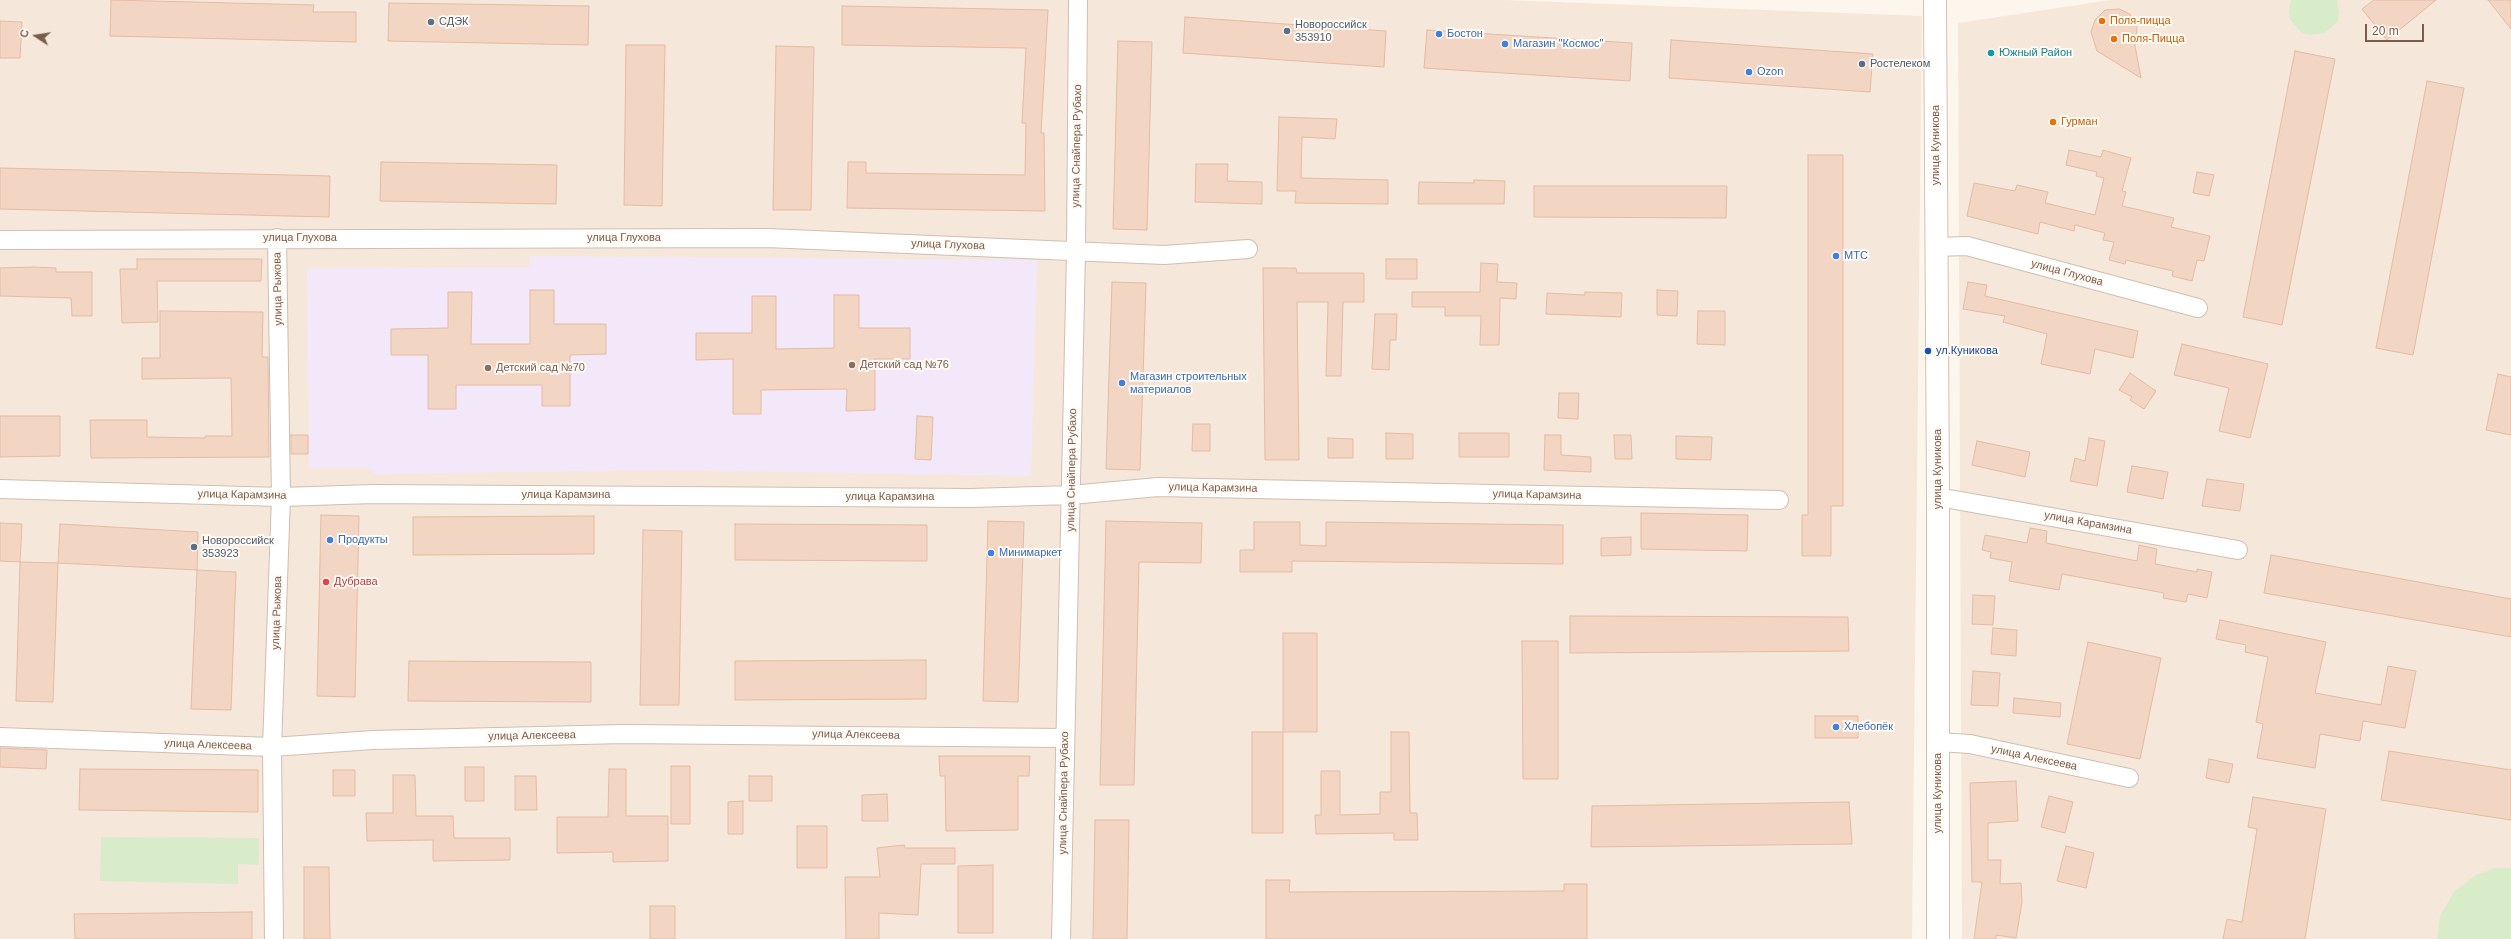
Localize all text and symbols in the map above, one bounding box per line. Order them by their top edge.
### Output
place label: Поля-пицца [2110,14,2171,28]
place label: СДЭК [439,15,468,29]
north arrow [16,16,56,56]
marker: Поля-пицца [2097,16,2107,26]
scale bar [2367,16,2426,42]
marker: СДЭК [426,17,436,27]
place label: Новороссийск 353910 [1295,18,1367,44]
text: 20 m [2372,24,2399,38]
marker: Новороссийск 353910 [1282,26,1292,36]
place label: Бостон [1447,27,1483,41]
text: С [18,28,31,39]
marker: Бостон [1434,29,1444,39]
place label: Поля-Пицца [2122,32,2185,46]
marker: Поля-Пицца [2109,34,2119,44]
place label: Магазин "Космос" [1513,37,1604,51]
marker: Магазин "Космос" [1500,39,1510,49]
place label: Южный Район [1999,46,2072,60]
marker: Южный Район [1986,48,1996,58]
place label: Ростелеком [1870,57,1930,71]
marker: Ростелеком [1857,59,1867,69]
place label: Ozon [1757,65,1783,79]
marker: Ozon [1744,67,1754,77]
street label: улица Снайпера Рубахо [1069,84,1085,208]
street label: улица Куникова [1929,105,1943,185]
place label: Гурман [2061,115,2097,129]
marker: Гурман [2048,117,2058,127]
street label: улица Глухова [263,231,337,245]
street label: улица Глухова [587,231,661,245]
street label: улица Глухова [911,237,985,253]
place label: МТС [1844,249,1868,263]
marker: МТС [1831,251,1841,261]
street label: улица Рыжова [271,252,285,326]
street label: улица Глухова [2030,257,2104,289]
place label: ул.Куникова [1936,344,1998,358]
marker: ул.Куникова [1923,346,1933,356]
place label: Детский сад №76 [860,358,949,372]
marker: Детский сад №76 [847,360,857,370]
place label: Детский сад №70 [496,361,585,375]
marker: Детский сад №70 [483,363,493,373]
place label: Магазин строительных материалов [1130,370,1247,396]
marker: Магазин строительных материалов [1117,378,1127,388]
street label: улица Снайпера Рубахо [1064,408,1080,532]
street label: улица Куникова [1931,429,1945,509]
street label: улица Карамзина [1168,481,1258,495]
street label: улица Карамзина [197,488,287,502]
street label: улица Карамзина [522,488,610,502]
street label: улица Карамзина [1492,488,1582,502]
street label: улица Карамзина [846,490,934,504]
street label: улица Карамзина [2043,509,2133,537]
place label: Продукты [338,533,388,547]
place label: Новороссийск 353923 [202,534,274,560]
marker: Продукты [325,535,335,545]
marker: Новороссийск 353923 [189,542,199,552]
place label: Минимаркет [999,546,1062,560]
marker: Минимаркет [986,548,996,558]
place label: Дубрава [334,575,378,589]
street label: улица Рыжова [269,576,285,650]
marker: Дубрава [321,577,331,587]
place label: Хлебопёк [1844,720,1893,734]
marker: Хлебопёк [1831,722,1841,732]
street label: улица Алексеева [812,728,900,742]
street label: улица Алексеева [488,729,576,743]
street label: улица Снайпера Рубахо [1056,731,1072,855]
street label: улица Алексеева [164,737,252,753]
street label: улица Алексеева [1990,742,2078,774]
street label: улица Куникова [1931,753,1945,833]

